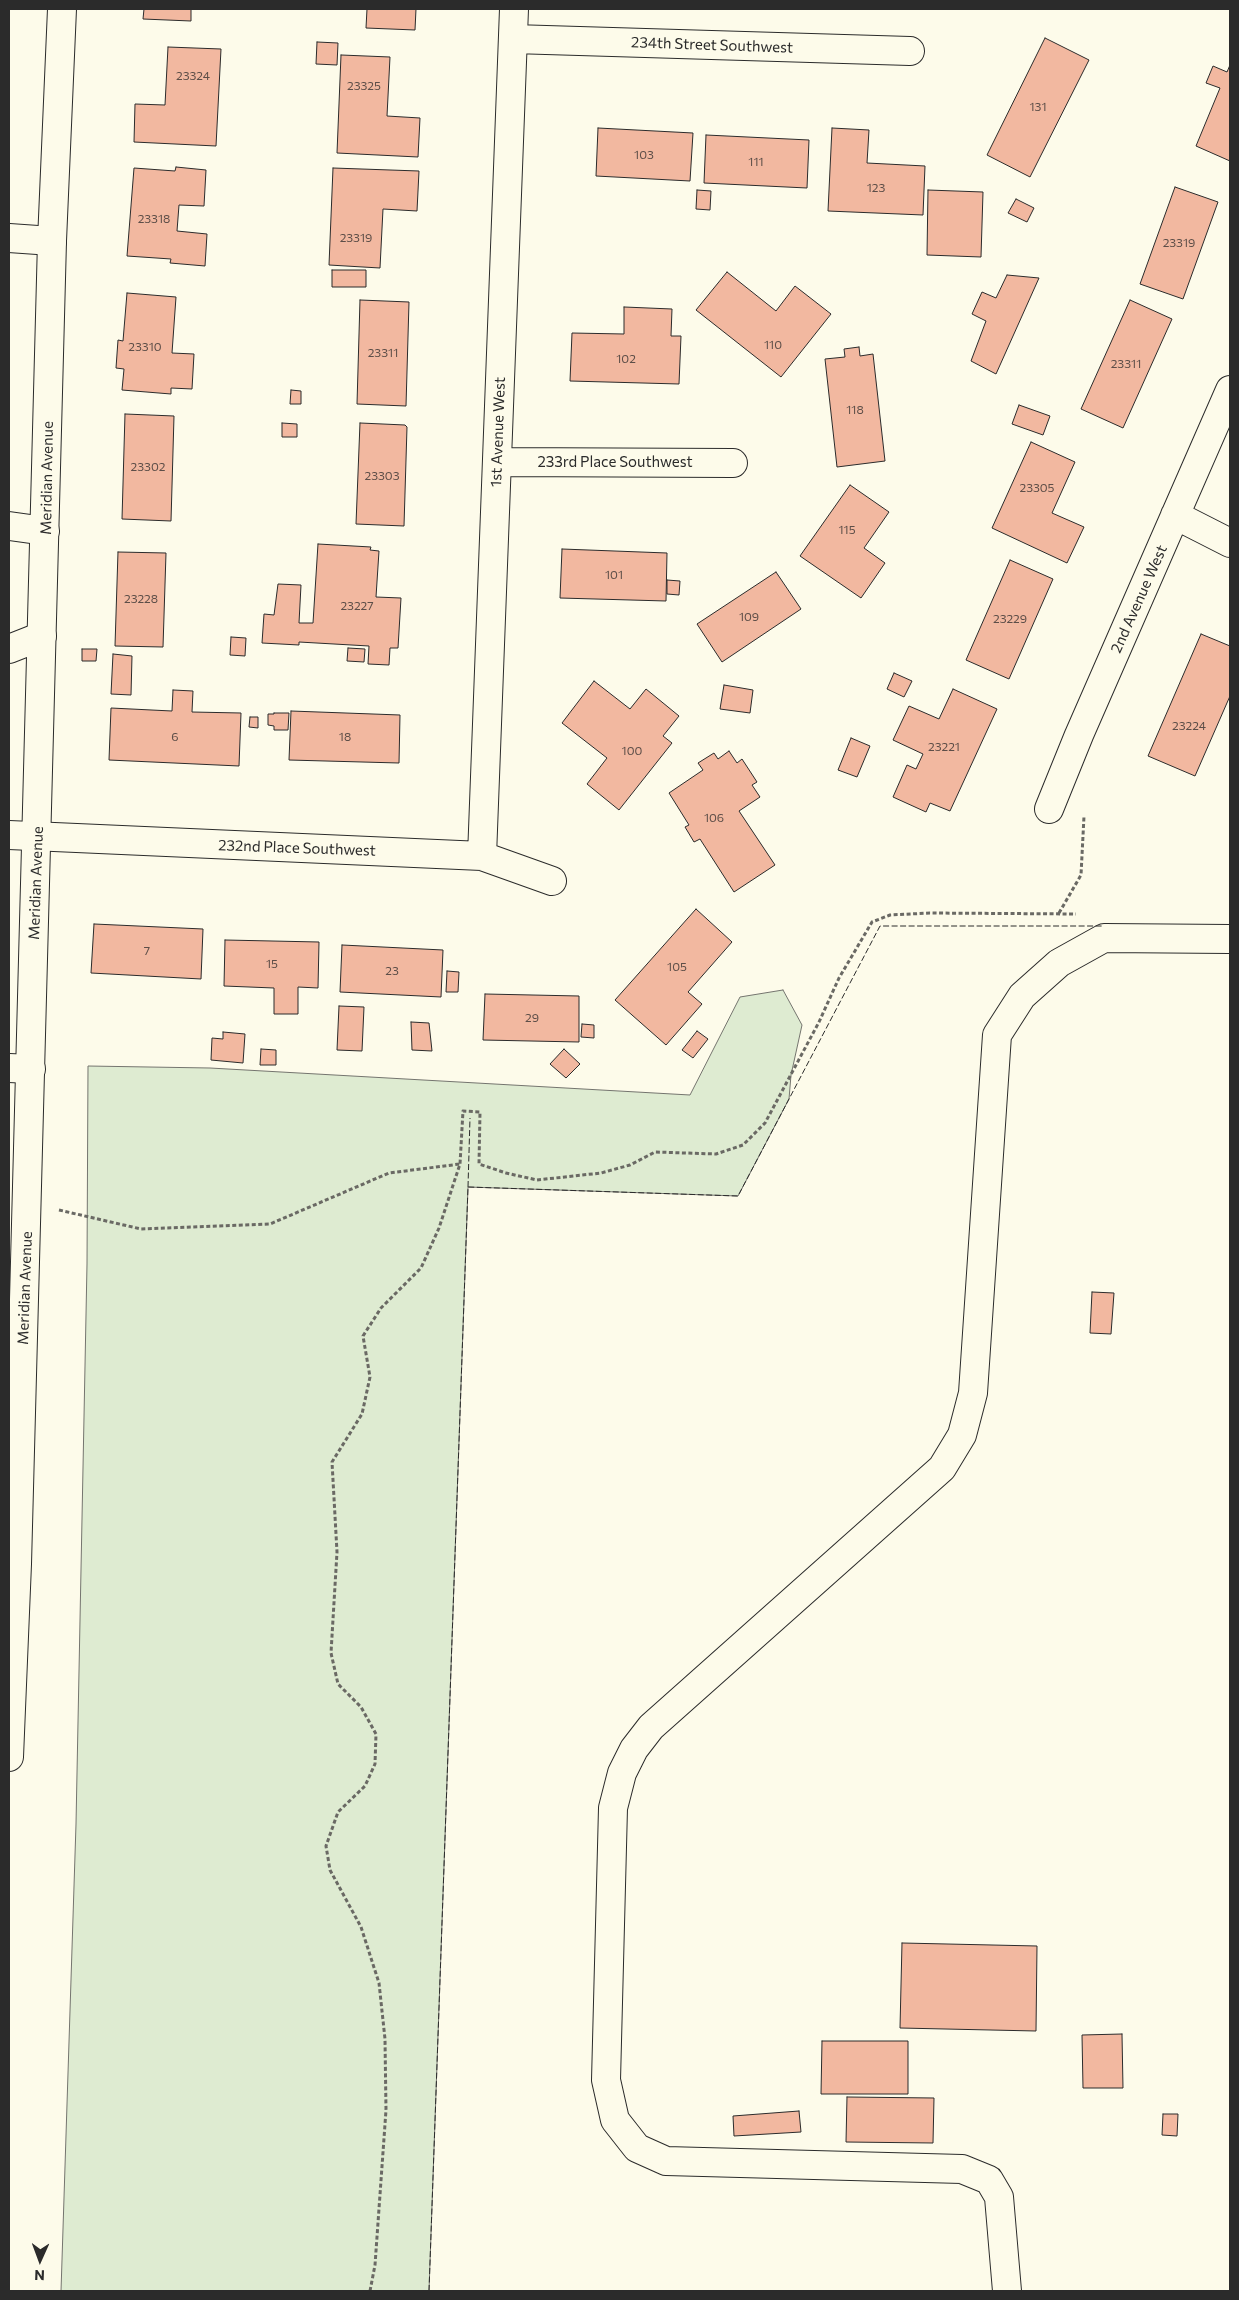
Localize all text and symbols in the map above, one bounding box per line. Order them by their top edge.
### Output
street label: 234th Street Southwest [631,33,793,57]
house number: 23324 [176,69,210,83]
house number: 23325 [347,79,381,93]
house number: 131 [1029,100,1047,114]
house number: 103 [634,148,654,162]
house number: 111 [748,155,764,169]
house number: 123 [867,181,885,195]
house number: 23318 [138,212,170,226]
house number: 23319 [340,231,372,245]
house number: 23319 [1163,236,1195,250]
house number: 110 [764,338,782,352]
house number: 23310 [128,340,162,354]
house number: 23311 [368,346,398,360]
house number: 102 [616,352,636,366]
house number: 23311 [1111,357,1141,371]
street label: 1st Avenue West [487,377,509,487]
house number: 118 [846,403,864,417]
street label: Meridian Avenue [37,421,57,535]
street label: 233rd Place Southwest [537,453,693,471]
house number: 23302 [131,460,165,474]
house number: 23303 [365,469,399,483]
house number: 23305 [1019,481,1055,495]
house number: 115 [838,523,856,537]
street label: 2nd Avenue West [1107,542,1171,656]
house number: 101 [605,568,623,582]
house number: 23228 [124,592,158,606]
house number: 23227 [340,599,374,613]
house number: 109 [739,610,759,624]
house number: 23229 [993,612,1027,626]
house number: 23224 [1172,719,1206,733]
house number: 6 [171,730,179,744]
house number: 18 [339,730,351,744]
house number: 23221 [928,740,960,754]
house number: 100 [622,744,642,758]
house number: 106 [704,811,724,825]
street label: Meridian Avenue [25,826,47,940]
street label: 232nd Place Southwest [218,836,376,860]
house number: 7 [144,944,150,958]
house number: 15 [266,957,278,971]
house number: 105 [667,960,687,974]
house number: 23 [385,964,399,978]
house number: 29 [525,1011,539,1025]
street label: Meridian Avenue [14,1231,36,1345]
north arrow [15,2235,65,2285]
text: N [34,2267,45,2284]

